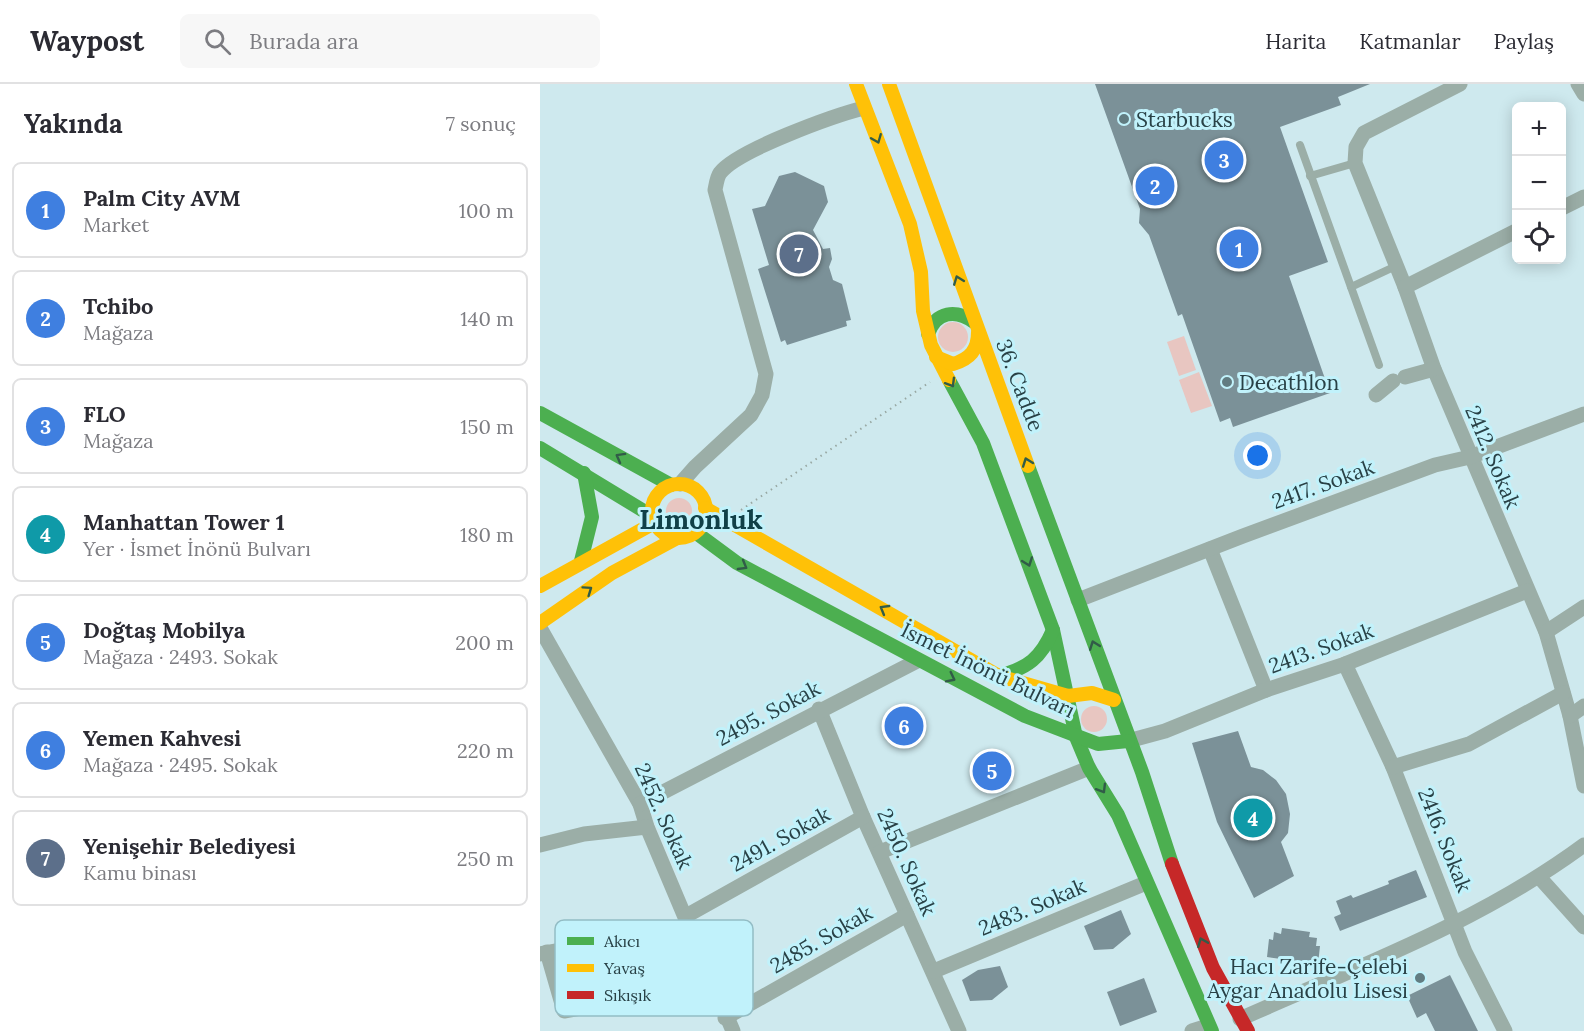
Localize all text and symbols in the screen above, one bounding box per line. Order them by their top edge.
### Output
search box [180,14,600,68]
text: Waypost [30,23,144,59]
icon: search [201,25,234,58]
text: Burada ara [249,27,359,55]
text: Harita [1265,28,1326,55]
text: Katmanlar [1359,28,1461,55]
text: Paylaş [1494,28,1554,55]
map controls [1512,102,1566,264]
button: + [1512,102,1566,156]
place label: Starbucks [1136,106,1233,133]
text: Yakında [24,107,123,140]
text: 7 sonuç [446,111,516,136]
marker: Starbucks [1117,112,1131,126]
one-way arrow [870,132,882,143]
pin: 3 [1204,138,1244,182]
button: − [1512,156,1566,210]
pin: 2 [1136,164,1174,208]
text: Palm City AVM [83,184,241,212]
text: 1 [41,198,50,223]
text: 100 m [459,198,514,223]
button: locate [1512,210,1566,264]
text: Market [83,212,149,237]
pin: 1 [1220,226,1258,272]
pin: 7 [780,232,818,276]
one-way arrow [953,275,966,285]
text: Tchibo [83,292,154,320]
text: 2 [40,306,51,331]
text: 140 m [460,306,514,331]
text: Mağaza [83,320,154,345]
street label: 36. Cadde [990,335,1050,435]
place label: Decathlon [1239,369,1339,396]
marker: Decathlon [1220,375,1234,389]
one-way arrow [943,377,955,387]
text: FLO [83,400,126,428]
street label: 2412. Sokak [1459,401,1527,513]
text: 3 [40,414,51,439]
text: 150 m [460,414,514,439]
text: Mağaza [83,428,154,453]
your location [1243,441,1272,470]
one-way arrow [616,453,626,464]
street label: 2417. Sokak [1268,453,1379,515]
one-way arrow [1022,457,1034,468]
district label: Limonluk [639,502,763,536]
text: Manhattan Tower 1 [83,508,285,536]
text: 4 [40,522,51,547]
text: 180 m [460,522,514,547]
text: Yer · İsmet İnönü Bulvarı [83,536,311,561]
one-way arrow [1021,555,1033,566]
one-way arrow [736,559,747,570]
one-way arrow [581,586,592,597]
one-way arrow [879,605,890,616]
text: Doğtaş Mobilya [83,616,245,644]
street label: İsmet İnönü Bulvarı [897,616,1079,724]
street label: 2413. Sokak [1265,616,1378,679]
text: 5 [40,630,51,655]
text: 200 m [455,630,514,655]
one-way arrow [1089,640,1101,651]
text: Mağaza · 2493. Sokak [83,644,278,669]
one-way arrow [945,671,956,683]
street label: 2495. Sokak [711,674,825,752]
pin: 6 [884,704,924,748]
text: Yemen Kahvesi [83,724,241,752]
text: 6 [40,738,51,763]
text: 220 m [457,738,514,763]
pin: 5 [972,748,1012,794]
text: Mağaza · 2495. Sokak [83,752,278,777]
street label: 2452. Sokak [629,759,700,874]
one-way arrow [1094,783,1106,793]
street label: 2416. Sokak [1412,784,1478,897]
pin: 4 [1234,796,1272,840]
street label: 2491. Sokak [725,800,835,878]
street label: 2450. Sokak [871,804,943,921]
text: Yenişehir Belediyesi [83,832,296,860]
text: 7 [41,846,50,871]
text: 250 m [457,846,514,871]
text: Kamu binası [83,860,197,885]
street label: 2483. Sokak [974,872,1090,942]
street label: 2485. Sokak [765,899,878,979]
legend [555,920,753,1016]
text: Akıcı [603,931,640,951]
one-way arrow [1197,937,1209,948]
place label: Hacı Zarife-Çelebi Aygar Anadolu Lisesi [1206,953,1408,1004]
text: Yavaş [603,958,645,978]
marker: Hacı Zarife-Çelebi Aygar Anadolu Lisesi [1413,971,1427,985]
text: Sıkışık [604,985,651,1005]

